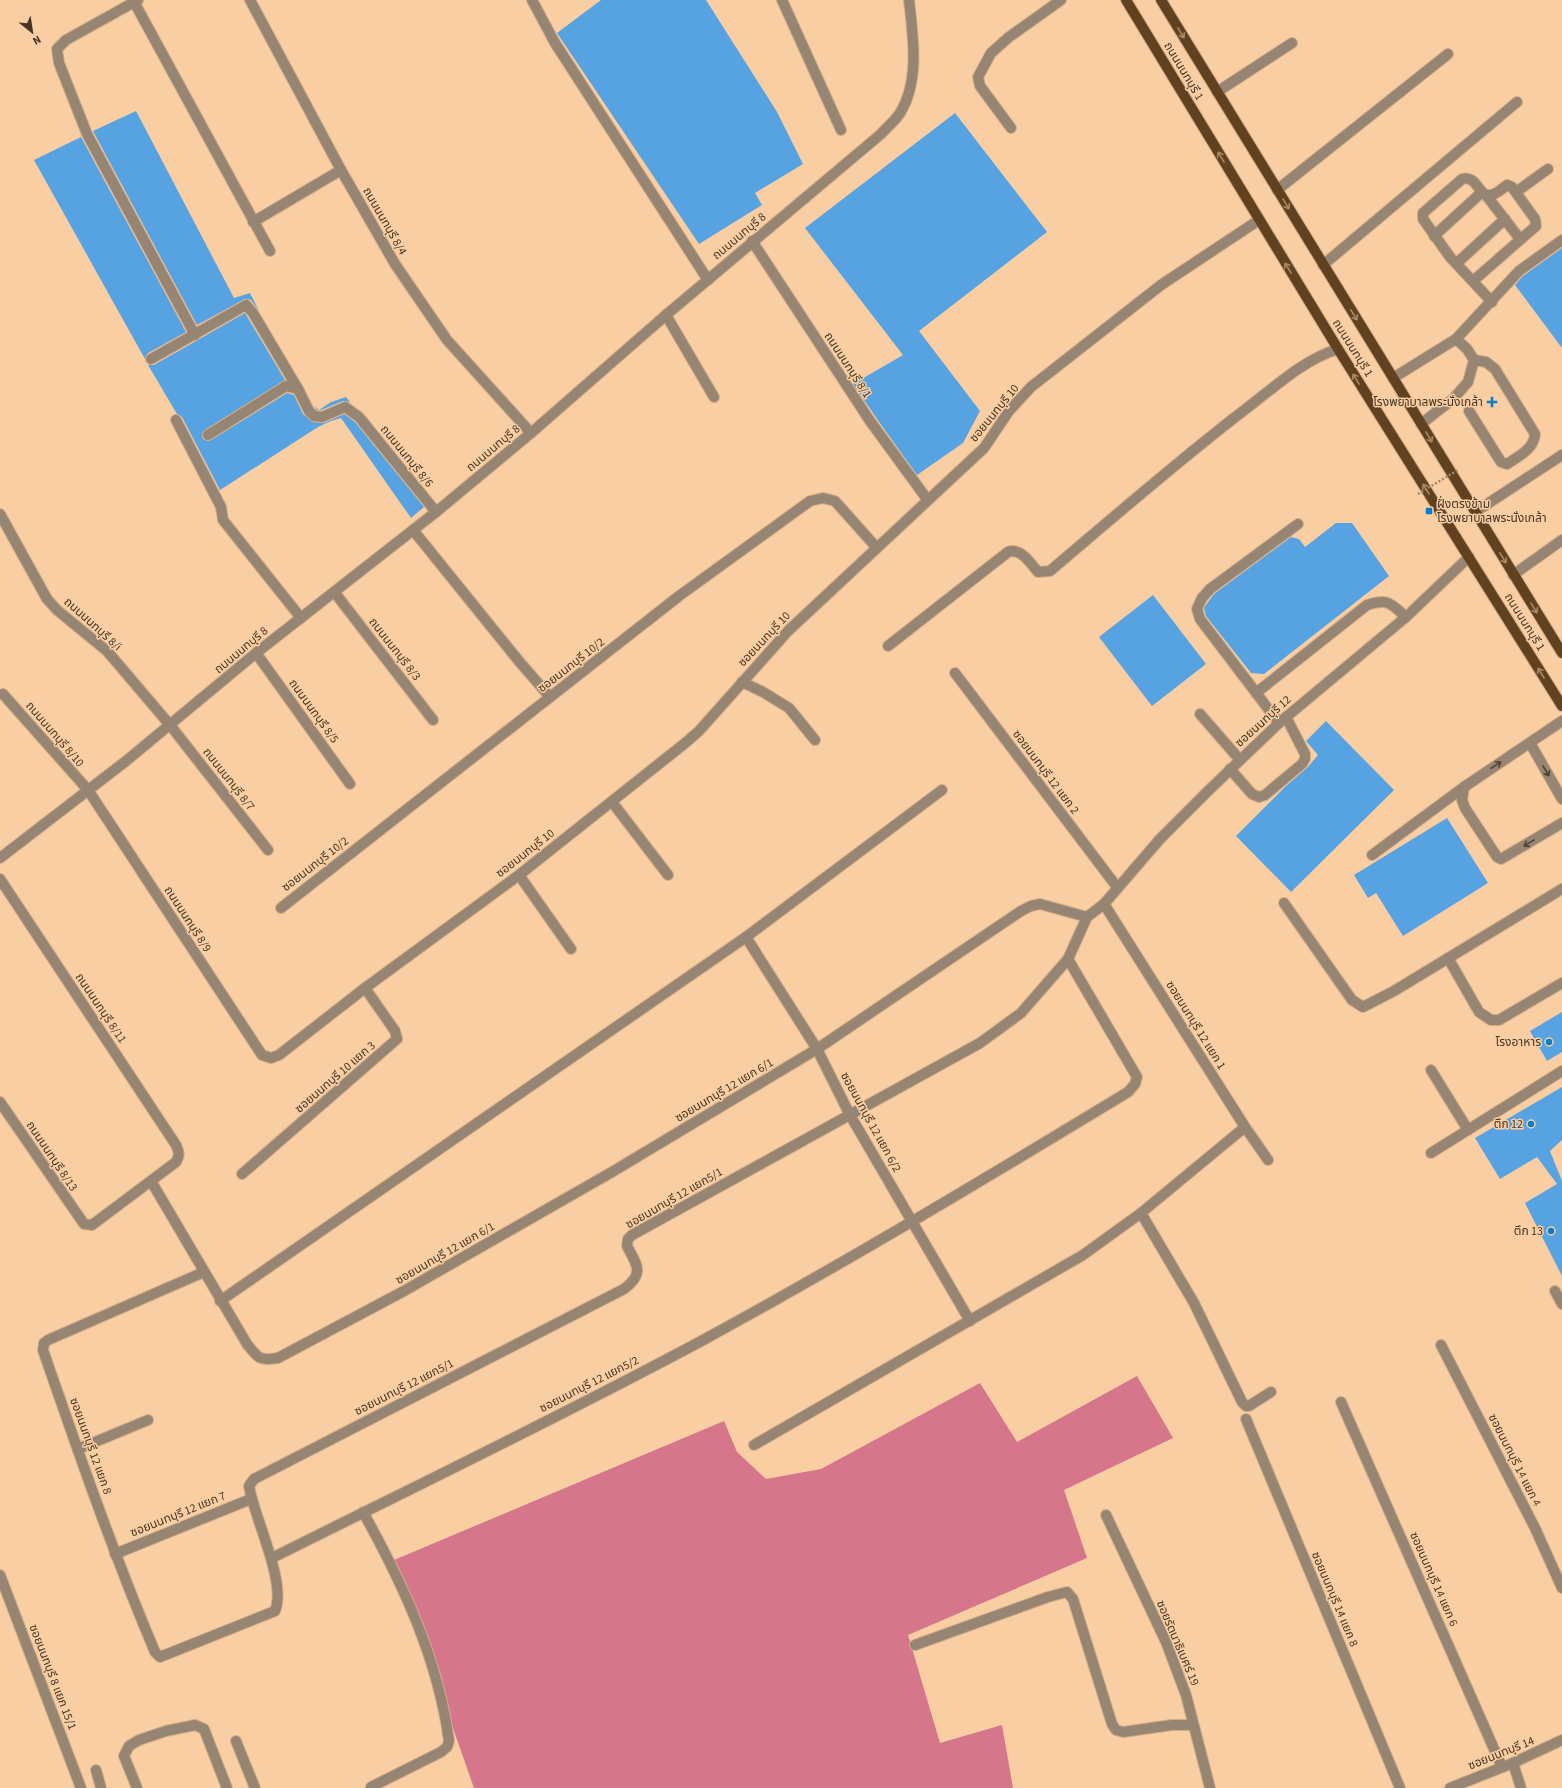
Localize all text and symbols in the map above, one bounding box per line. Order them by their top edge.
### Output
north arrow [12,12,52,52]
one-way arrow [1178,27,1186,39]
text: N [30,32,44,49]
street label: ถนนนนทบุรี 1 [1159,39,1208,104]
one-way arrow [1216,151,1224,163]
street label: ถนนนนทบุรี 8/4 [358,184,411,258]
one-way arrow [1282,198,1290,210]
street label: ถนนนนทบุรี 8 [709,209,770,264]
one-way arrow [1284,263,1292,274]
one-way arrow [1350,309,1358,321]
street label: ถนนนนทบุรี 1 [1328,316,1377,381]
street label: ถนนนนทบุรี 8/1 [820,329,875,402]
one-way arrow [1352,373,1360,385]
street label: ซอยนนทบุรี 10 [966,381,1023,446]
place label: โรงพยาบาลพระนั่งเกล้า [1373,394,1483,411]
marker: โรงพยาบาลพระนั่งเกล้า [1486,396,1498,408]
street label: ถนนนนทบุรี 8 [463,421,524,476]
street label: ถนนนนทบุรี 8/6 [376,422,437,491]
one-way arrow [1425,431,1433,442]
one-way arrow [1421,483,1429,495]
place label: ฝั่งตรงข้าม โรงพยาบาลพระนั่งเกล้า [1437,495,1547,527]
marker: ฝั่งตรงข้าม โรงพยาบาลพระนั่งเกล้า [1424,506,1434,516]
one-way arrow [1499,552,1507,563]
street label: ถนนนนทบุรี 1 [1500,590,1549,655]
street label: ถนนนนทบุรี 8/i [60,594,125,655]
one-way arrow [1530,602,1538,613]
street label: ซอยนนทบุรี 10 [734,608,795,671]
street label: ถนนนนทบุรี 8/3 [365,614,425,684]
street label: ถนนนนทบุรี 8 [211,623,272,678]
street label: ซอยนนทบุรี 10/2 [534,634,608,697]
one-way arrow [1537,667,1545,679]
street label: ถนนนนทบุรี 8/5 [285,676,343,747]
street label: ซอยนนทบุรี 12 [1232,692,1295,751]
street label: ถนนนนทบุรี 8/10 [21,698,88,771]
street label: ซอยนนทบุรี 12 แยก 2 [1008,727,1083,818]
street label: ถนนนนทบุรี 8/7 [199,744,259,814]
one-way arrow [1491,761,1502,769]
one-way arrow [1542,765,1550,777]
street label: ซอยนนทบุรี 10 [492,825,558,882]
street label: ซอยนนทบุรี 10/2 [278,833,352,896]
one-way arrow [1523,840,1535,848]
street label: ถนนนนทบุรี 8/9 [160,883,215,956]
street label: ถนนนนทบุรี 8/11 [71,970,130,1047]
street label: ซอยนนทบุรี 12 แยก 1 [1161,978,1230,1073]
place label: โรงอาหาร [1496,1034,1541,1051]
marker: โรงอาหาร [1544,1037,1554,1047]
street label: ซอยนนทบุรี 10 แยก 3 [291,1038,379,1117]
street label: ซอยนนทบุรี 12 แยก 6/1 [672,1054,777,1127]
street label: ซอยนนทบุรี 12 แยก 6/2 [836,1069,905,1175]
place label: ตึก 12 [1494,1116,1523,1133]
street label: ถนนนนทบุรี 8/13 [22,1118,81,1195]
marker: ตึก 12 [1526,1119,1536,1129]
street label: ซอยนนทบุรี 12 แยก5/1 [623,1164,726,1233]
street label: ซอยนนทบุรี 12 แยก 6/1 [393,1218,498,1289]
place label: ตึก 13 [1514,1223,1543,1240]
marker: ตึก 13 [1546,1226,1556,1236]
street label: ซอยนนทบุรี 12 แยก5/2 [537,1352,642,1417]
street label: ซอยนนทบุรี 12 แยก5/1 [352,1355,457,1420]
street label: ซอยนนทบุรี 12 แยก 8 [65,1395,116,1497]
street label: ซอยนนทบุรี 14 แยก 4 [1484,1411,1545,1509]
street label: ซอยนนทบุรี 12 แยก 7 [128,1488,229,1541]
street label: ซอยนนทบุรี 14 แยก 6 [1405,1529,1462,1629]
street label: ซอยนนทบุรี 14 แยก 8 [1307,1549,1362,1649]
street label: ซอยรัตนาธิเบศร์ 19 [1152,1598,1203,1689]
street label: ซอยนนทบุรี 8 แยก 15/1 [25,1622,81,1732]
street label: ซอยนนทบุรี 14 [1465,1732,1537,1774]

